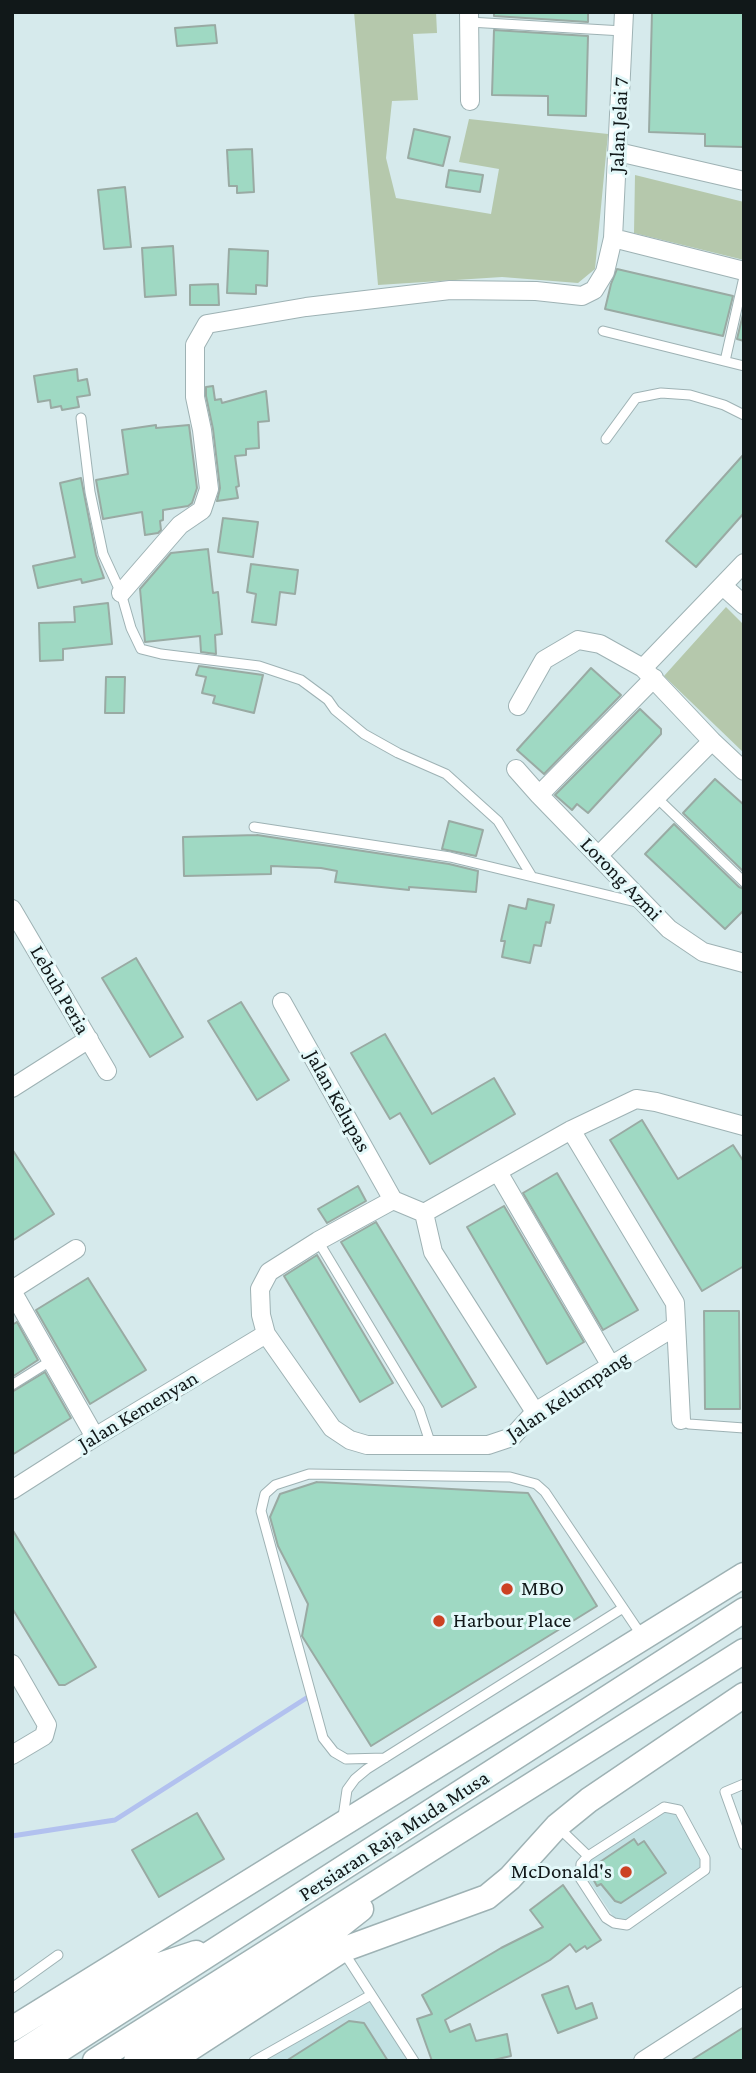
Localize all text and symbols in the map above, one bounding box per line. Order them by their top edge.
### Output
street label: Jalan Jelai 7 [604,76,634,174]
street label: Lorong Azmi [575,832,667,926]
street label: Lebuh Peria [24,941,96,1039]
street label: Jalan Kelupas [300,1045,376,1157]
street label: Jalan Kelumpang [502,1346,634,1446]
street label: Jalan Kemenyan [74,1365,202,1457]
place label: MBO [521,1576,564,1602]
marker: MBO [499,1581,515,1597]
place label: Harbour Place [453,1608,571,1634]
marker: Harbour Place [431,1613,447,1629]
street label: Persiaran Raja Muda Musa [294,1765,494,1907]
place label: McDonald's [511,1859,612,1885]
marker: McDonald's [618,1864,634,1880]

